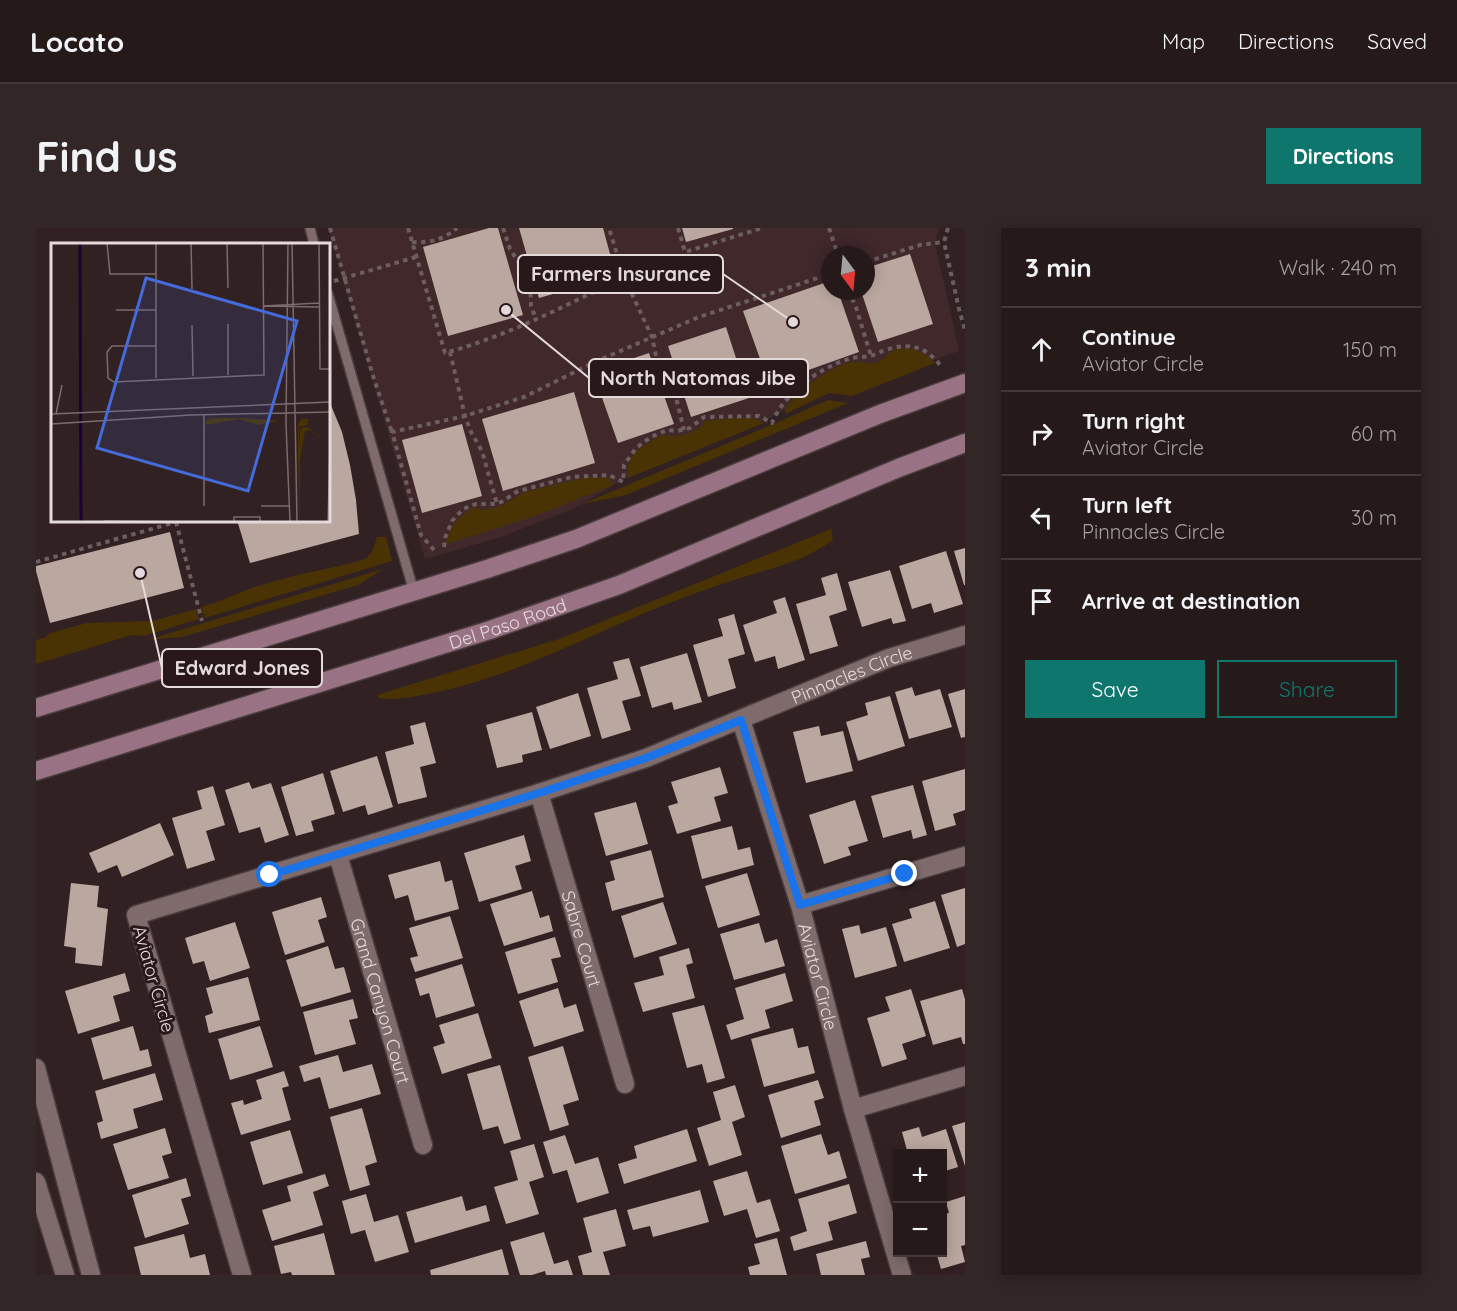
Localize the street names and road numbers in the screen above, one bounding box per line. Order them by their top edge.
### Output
street label: Del Paso Road [446,593,569,654]
street label: Pinnacles Circle [787,640,915,709]
street label: Sabre Court [557,888,607,990]
street label: Grand Canyon Court [346,915,416,1086]
street label: Aviator Circle [794,920,844,1033]
street label: Aviator Circle [128,923,180,1035]

